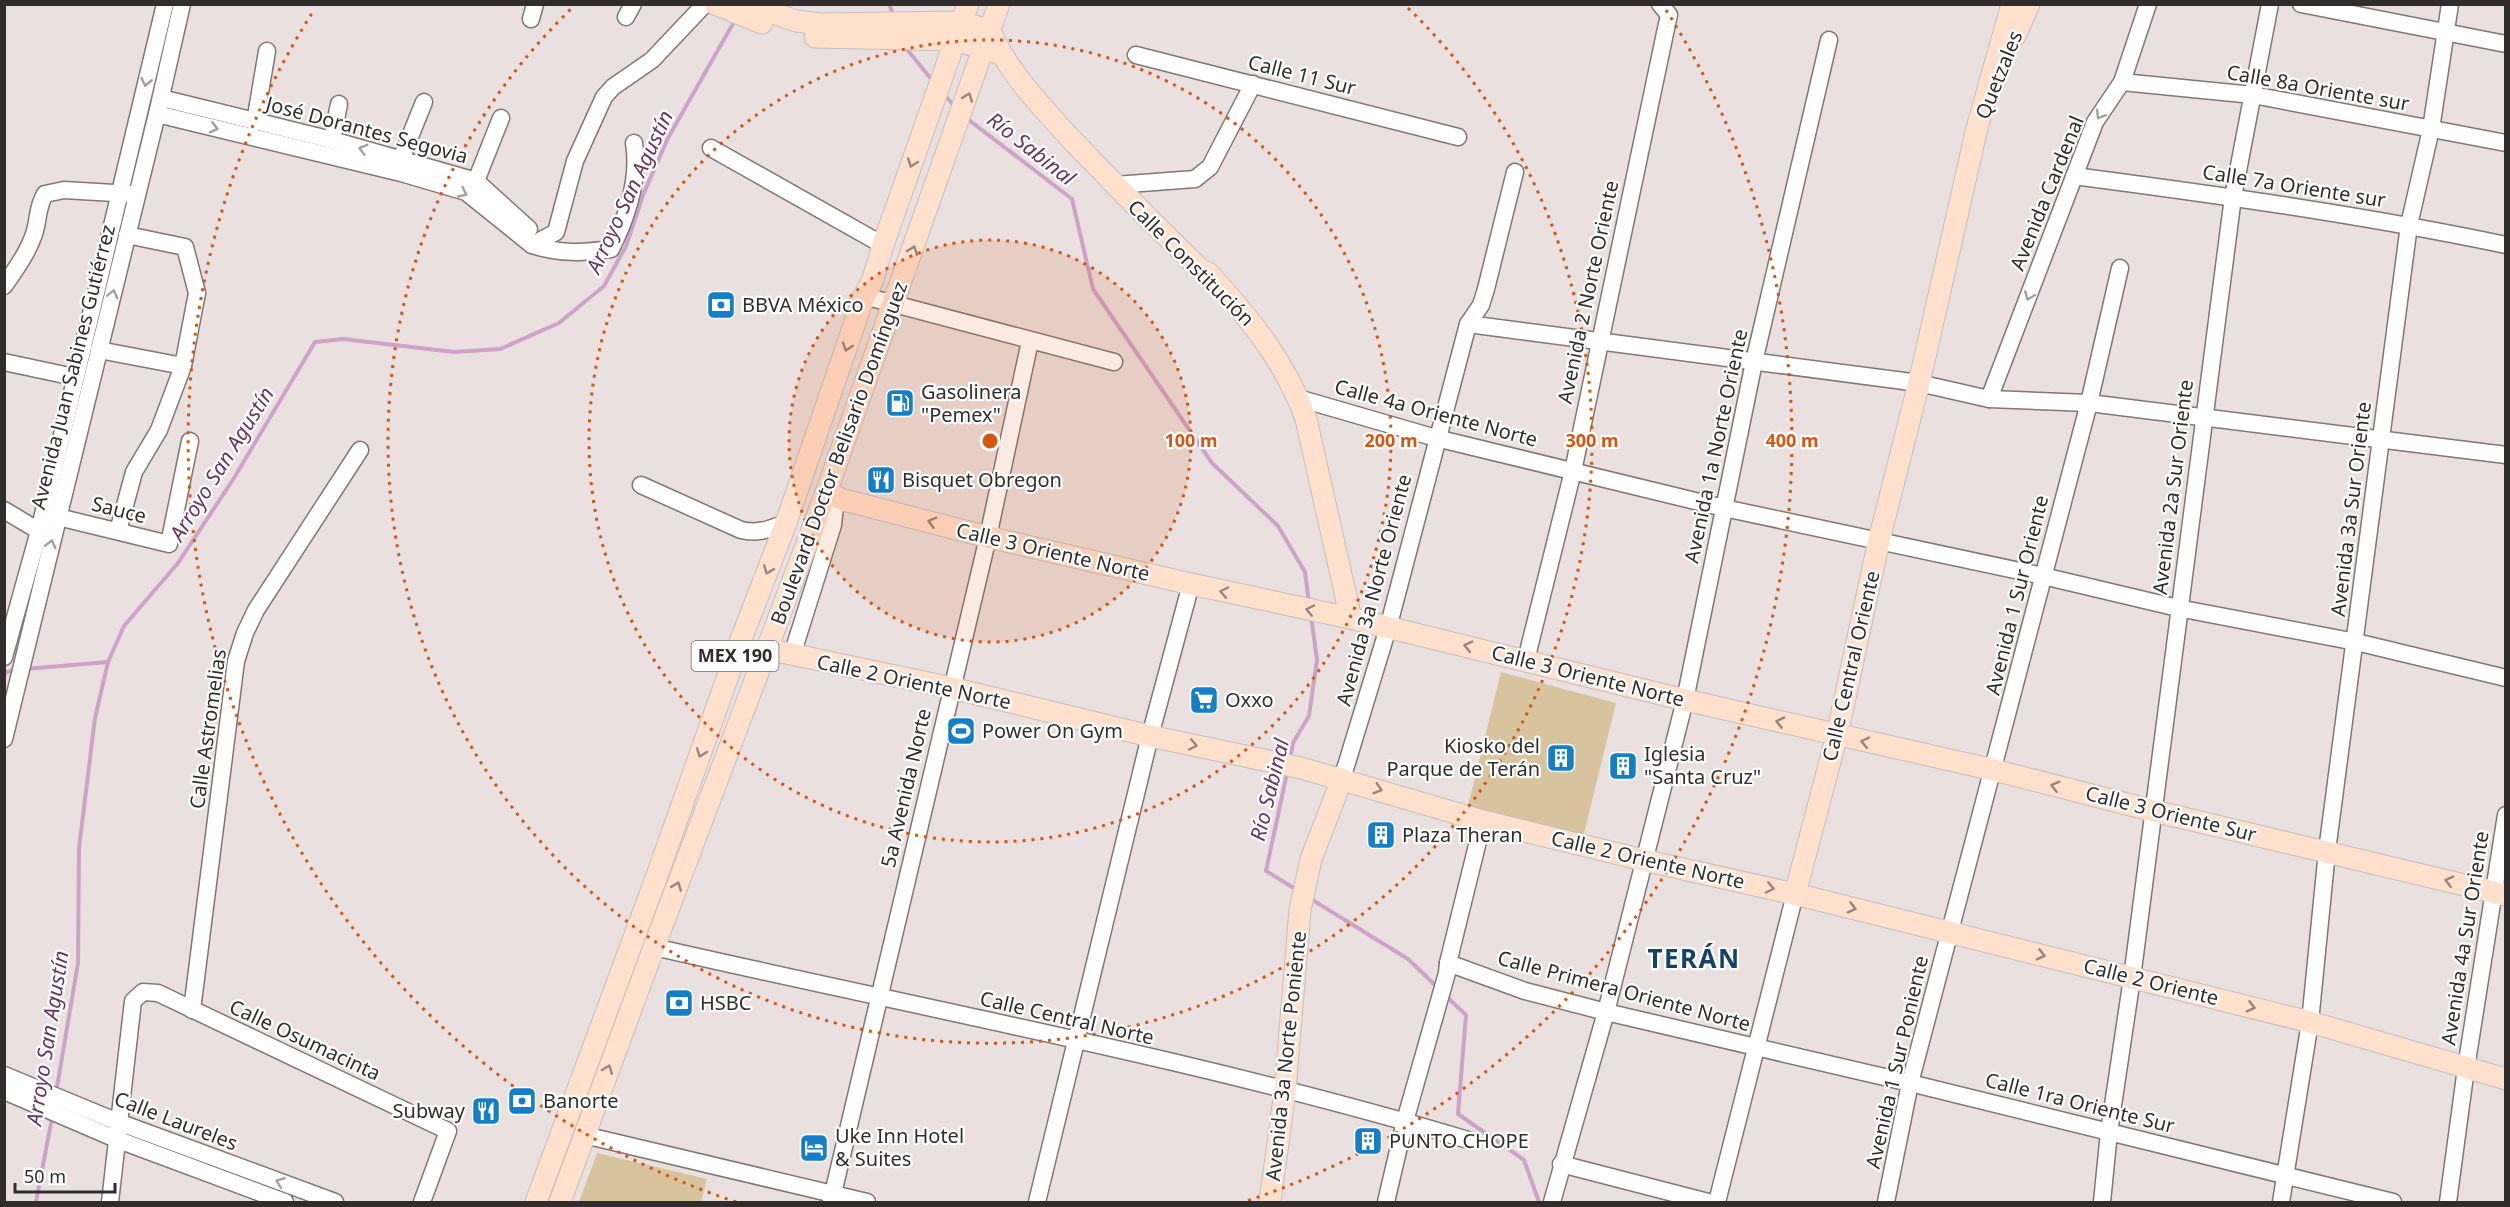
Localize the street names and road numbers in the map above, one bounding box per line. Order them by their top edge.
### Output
street label: Quetzales [1969,27,2028,123]
street label: Calle 11 Sur [1245,48,1359,101]
street label: Calle 8a Oriente sur [2225,58,2412,117]
street label: José Dorantes Segovia [261,89,471,169]
street label: Avenida Cardenal [2003,111,2090,274]
street label: Calle 7a Oriente sur [2201,158,2388,213]
street label: Avenida 2 Norte Oriente [1551,178,1624,406]
street label: Calle Constitución [1122,194,1260,332]
street label: Avenida Juan Sabines Gutiérrez [24,222,121,512]
street label: Boulevard Doctor Belisario Domínguez [764,277,913,628]
street label: Avenida 1a Norte Oriente [1677,326,1754,565]
street label: Calle 4a Oriente Norte [1332,372,1541,453]
street label: Avenida 2a Sur Oriente [2146,378,2199,596]
street label: Avenida 3a Sur Oriente [2324,400,2377,618]
street label: Avenida 3a Norte Oriente [1330,471,1417,709]
street label: Sauce [89,490,149,529]
street label: Avenida 1 Sur Oriente [1979,492,2054,698]
street label: Calle 3 Oriente Norte [954,516,1152,587]
street label: Calle Central Oriente [1815,568,1886,764]
street label: Calle 3 Oriente Norte [1489,638,1687,713]
road number: MEX 190 [692,641,778,671]
street label: Calle Astromelias [183,647,232,811]
street label: Calle 2 Oriente Norte [815,648,1014,715]
street label: 5a Avenida Norte [874,706,937,870]
street label: Calle 3 Oriente Sur [2083,779,2259,848]
street label: Calle 2 Oriente Norte [1549,824,1747,895]
street label: Avenida 4a Sur Oriente [2434,829,2495,1047]
street label: Avenida 3a Norte Poniente [1259,929,1312,1182]
street label: Calle Primera Oriente Norte [1495,944,1754,1037]
street label: Calle 2 Oriente [2081,952,2222,1011]
street label: Avenida 1 Sur Poniente [1859,953,1934,1171]
street label: Calle Central Norte [978,984,1157,1051]
street label: Calle Osumacinta [225,993,385,1086]
street label: Calle 1ra Oriente Sur [1983,1066,2178,1139]
street label: Calle Laureles [111,1085,242,1156]

